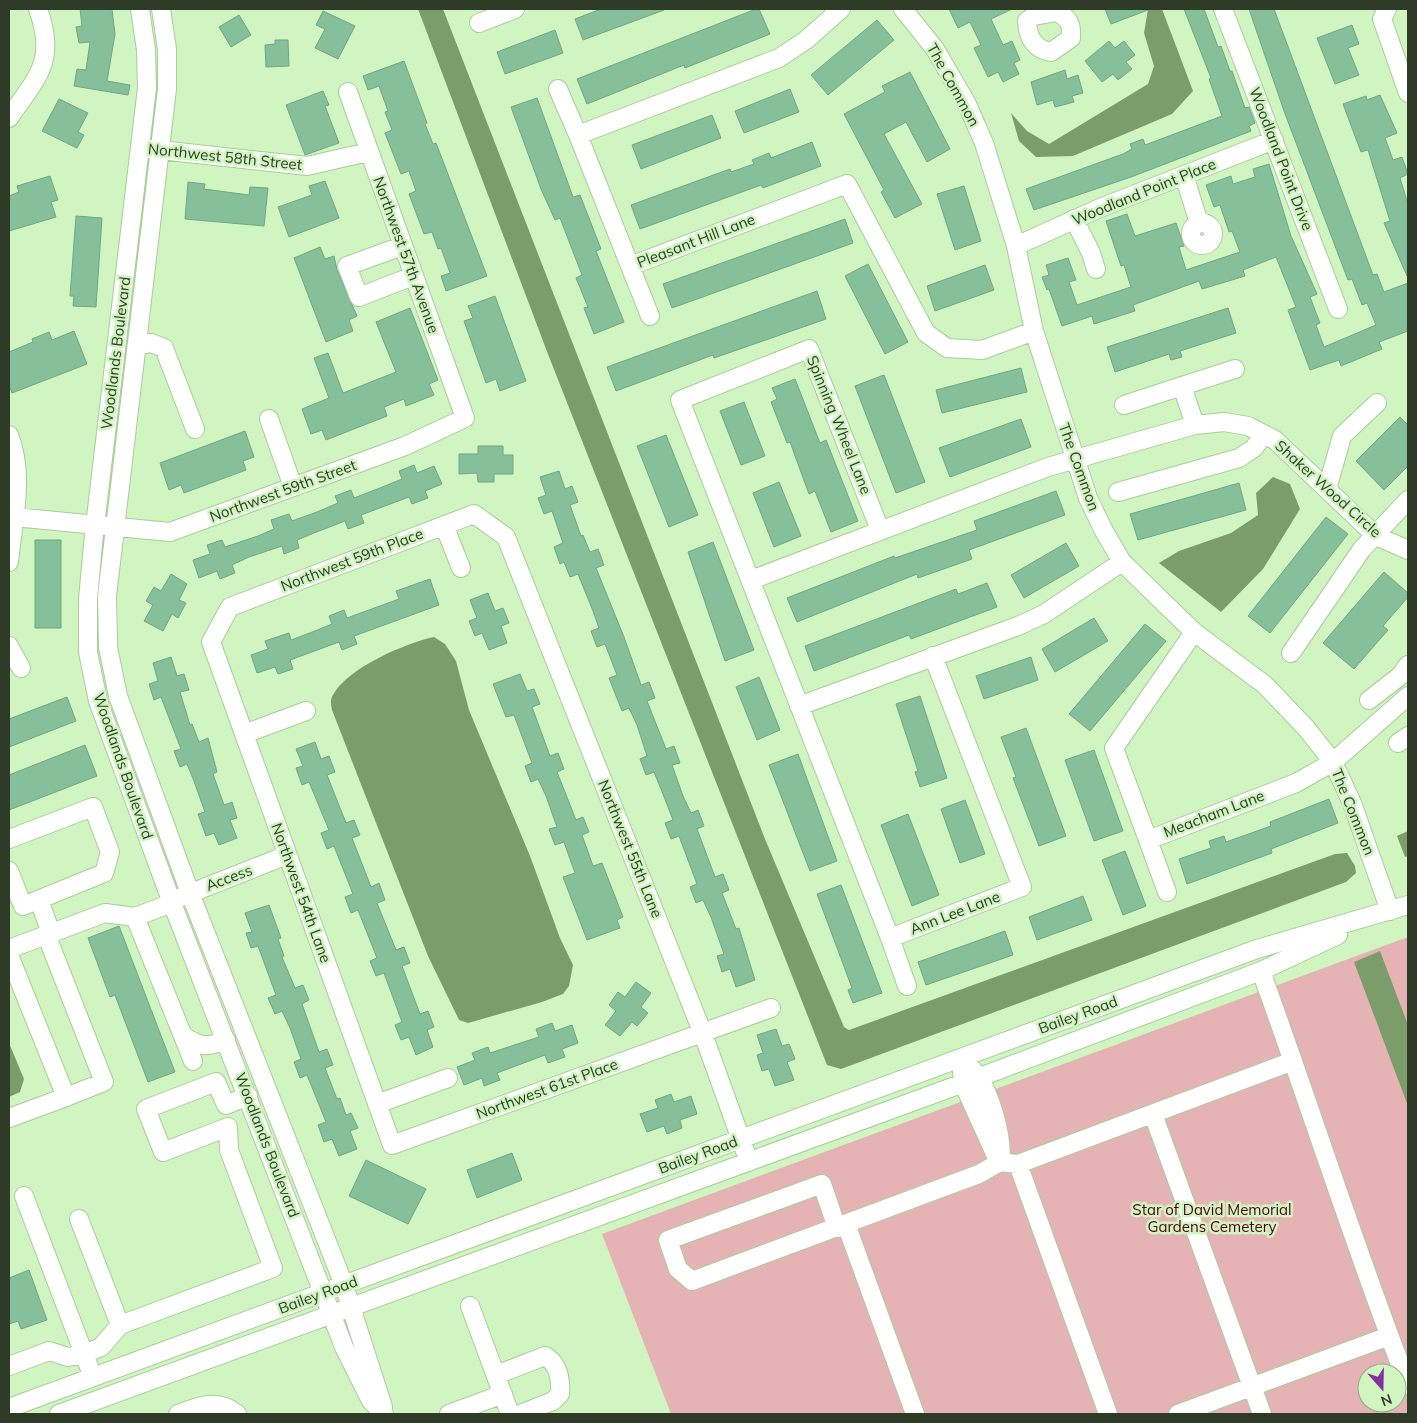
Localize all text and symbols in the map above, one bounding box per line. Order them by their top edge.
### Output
street label: The Common [923,40,984,130]
street label: Woodland Point Drive [1245,84,1318,233]
street label: Northwest 58th Street [147,139,303,174]
street label: Woodland Point Place [1069,154,1219,229]
street label: Northwest 57th Avenue [369,174,444,336]
street label: Pleasant Hill Lane [634,209,758,272]
street label: Woodlands Boulevard [97,275,134,430]
street label: Spinning Wheel Lane [803,353,876,497]
street label: The Common [1055,420,1104,513]
street label: Shaker Wood Circle [1271,436,1385,541]
street label: Northwest 59th Street [207,455,359,526]
street label: Northwest 59th Place [278,524,426,595]
street label: Woodlands Boulevard [89,690,158,842]
street label: The Common [1327,766,1379,858]
street label: Northwest 55th Lane [594,777,667,921]
street label: Meacham Lane [1161,786,1267,841]
street label: Northwest 54th Lane [267,820,336,965]
street label: Access [203,860,255,895]
street label: Ann Lee Lane [907,887,1003,938]
street label: Bailey Road [1036,991,1120,1038]
street label: Northwest 61st Place [473,1054,620,1123]
street label: Woodlands Boulevard [231,1070,304,1220]
street label: Bailey Road [656,1131,740,1178]
park label: Star of David Memorial Gardens Cemetery [1132,1200,1292,1236]
street label: Bailey Road [276,1271,360,1318]
north arrow [1357,1363,1407,1413]
text: N [1378,1390,1394,1410]

